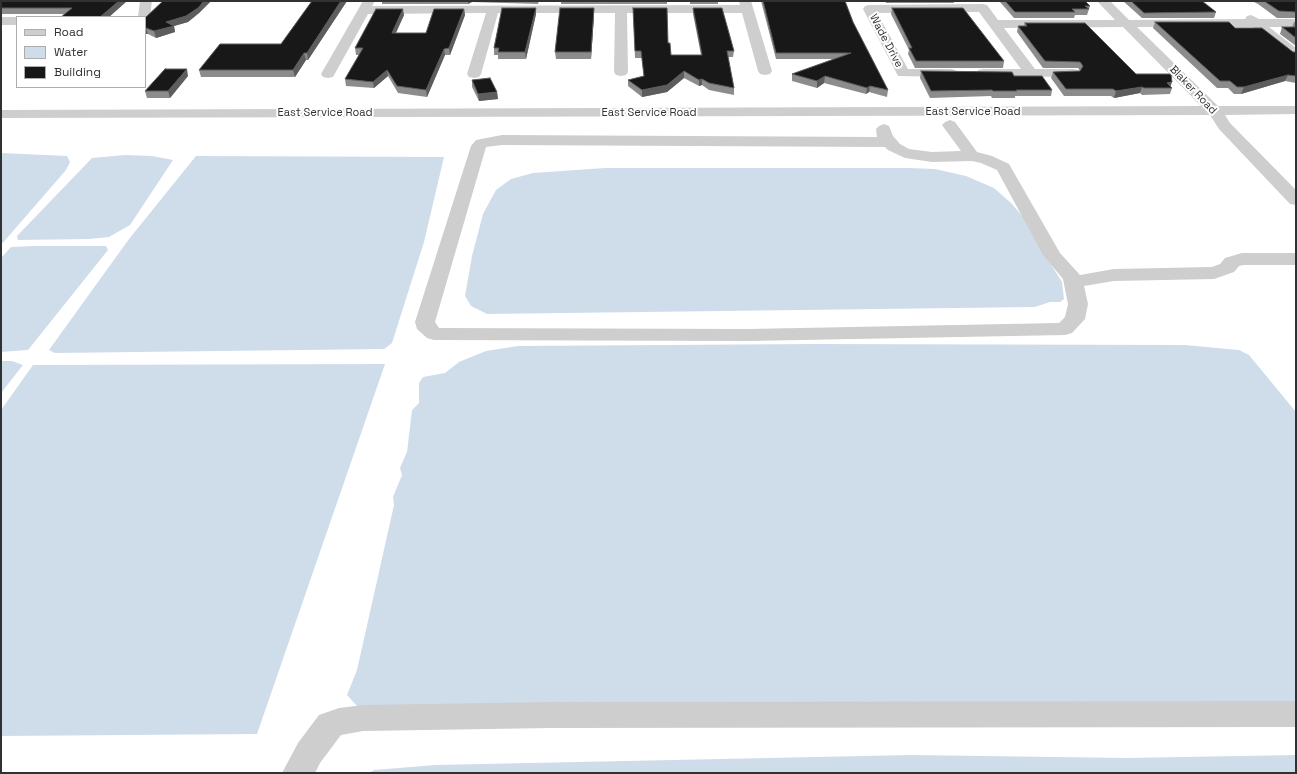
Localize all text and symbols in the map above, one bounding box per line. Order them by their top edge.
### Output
street label: Wade Drive [866,12,906,70]
legend [16,16,146,88]
text: Road [54,24,83,40]
text: Water [54,44,88,60]
street label: Blaker Road [1167,63,1219,117]
text: Building [54,64,101,80]
street label: East Service Road [926,105,1020,119]
street label: East Service Road [278,106,372,120]
street label: East Service Road [602,106,696,120]

